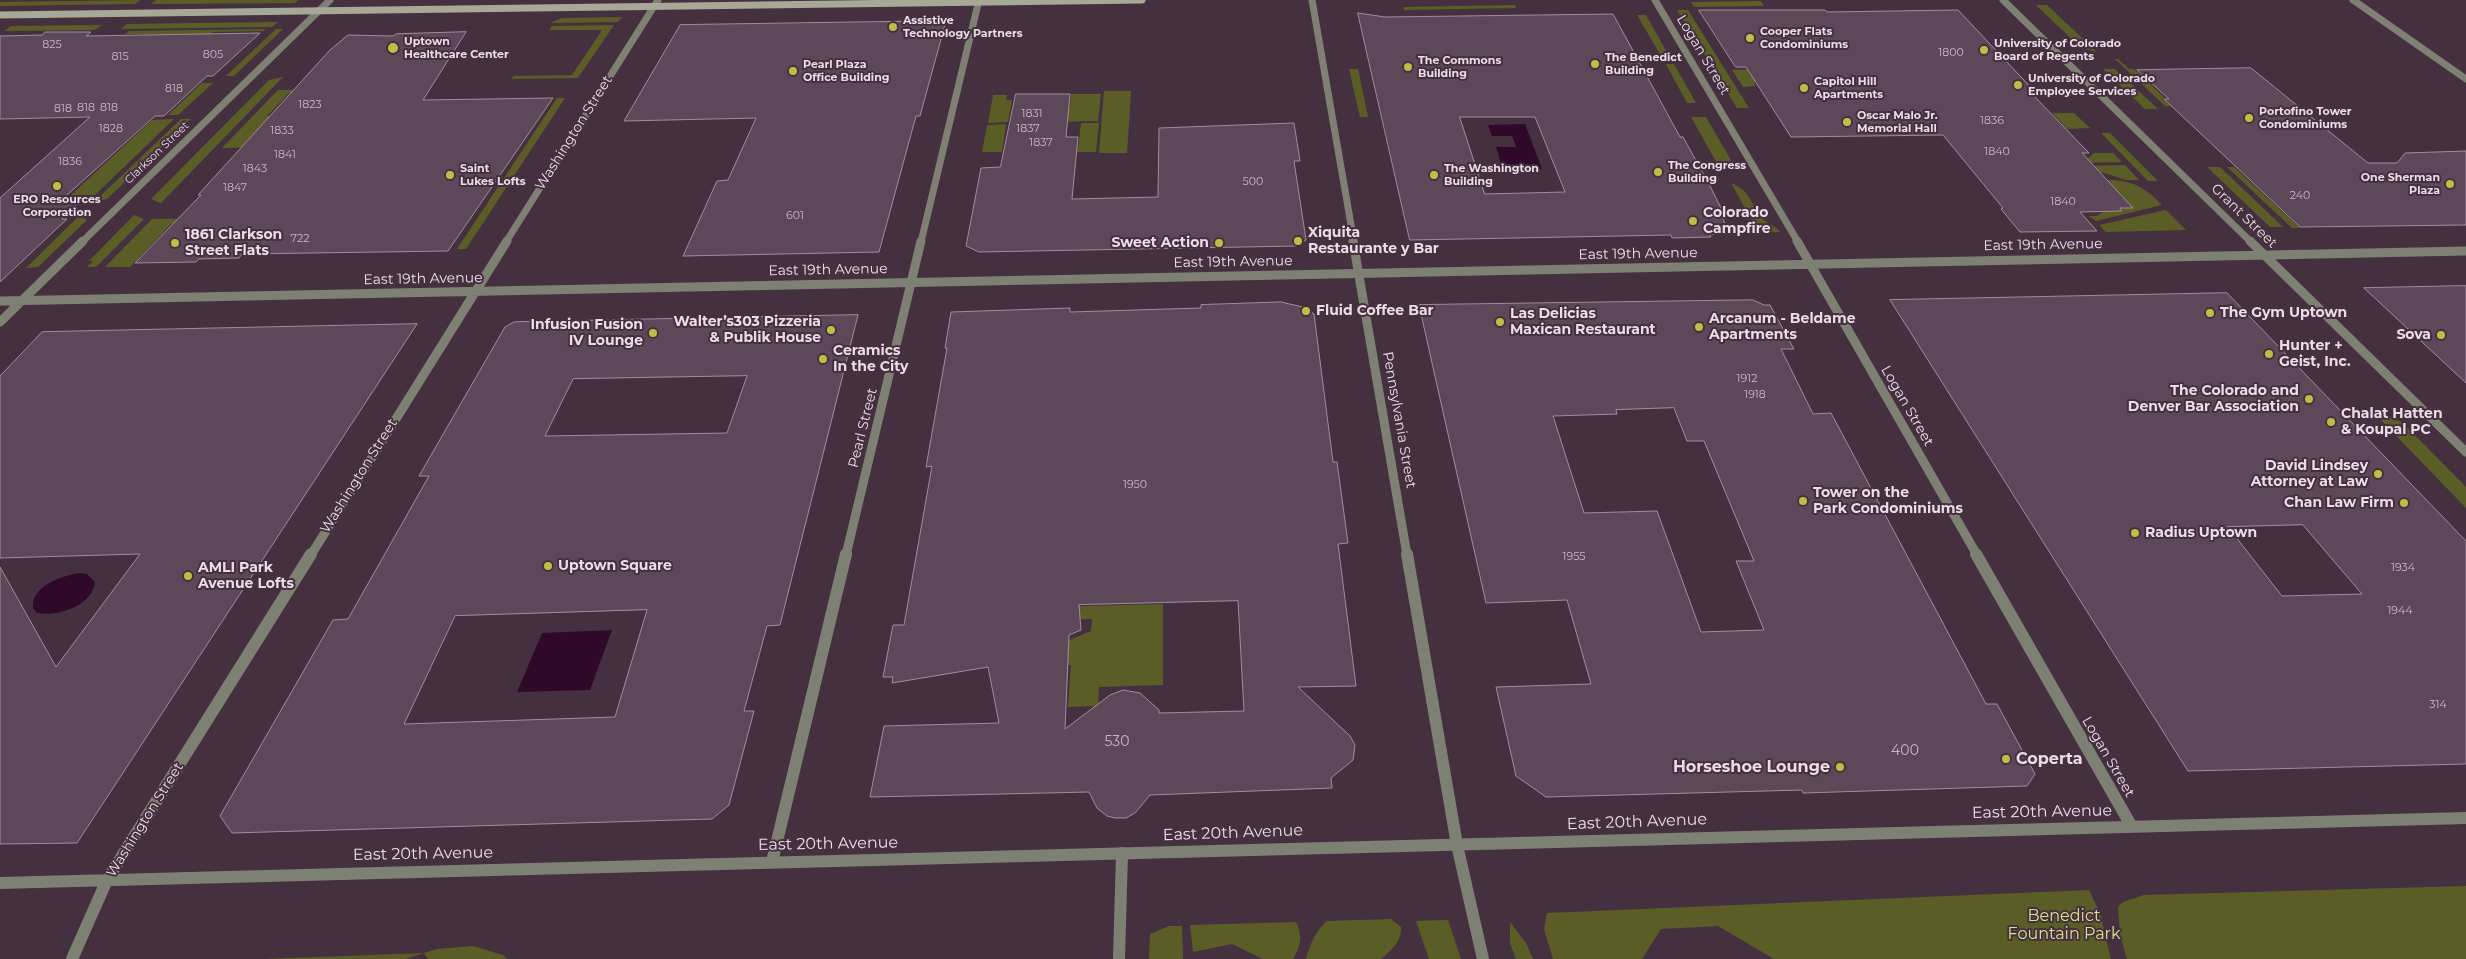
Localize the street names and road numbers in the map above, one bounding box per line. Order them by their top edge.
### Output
street label: Logan Street [1673,12,1733,98]
street label: Washington Street [532,73,616,193]
street label: Clarkson Street [122,119,192,187]
street label: Grant Street [2207,180,2281,252]
street label: East 19th Avenue [1983,236,2103,254]
street label: East 19th Avenue [1578,245,1698,263]
street label: East 19th Avenue [1173,253,1293,271]
street label: East 19th Avenue [768,261,888,279]
street label: East 19th Avenue [363,270,483,288]
street label: Pennsylvania Street [1379,350,1419,490]
street label: Logan Street [1877,363,1937,449]
street label: Pearl Street [845,386,881,470]
street label: Washington Street [317,416,401,536]
street label: Logan Street [2078,714,2138,800]
street label: Washington Street [103,760,187,880]
street label: East 20th Avenue [1972,801,2112,823]
street label: East 20th Avenue [1567,810,1707,834]
street label: East 20th Avenue [1163,821,1303,845]
street label: East 20th Avenue [758,833,898,855]
street label: East 20th Avenue [353,843,493,865]

